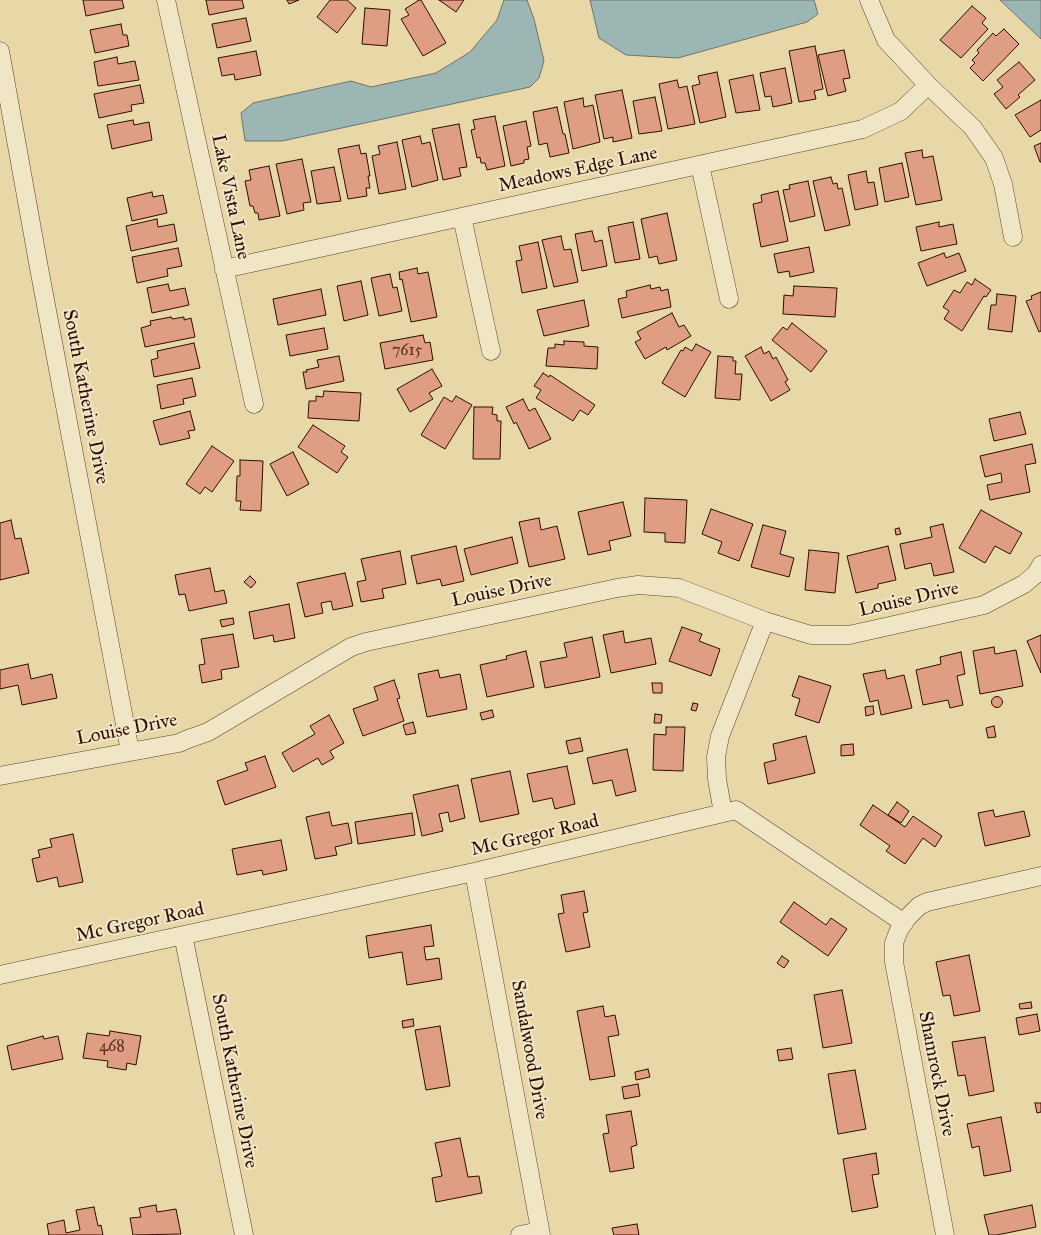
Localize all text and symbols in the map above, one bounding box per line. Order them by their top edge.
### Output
street label: Lake Vista Lane [206,132,254,262]
street label: Meadows Edge Lane [496,142,660,198]
street label: South Katherine Drive [57,308,113,486]
house number: 7615 [392,341,422,361]
street label: Louise Drive [450,569,554,613]
street label: Louise Drive [857,577,961,623]
street label: Louise Drive [75,709,179,751]
street label: Mc Gregor Road [469,810,601,862]
street label: Mc Gregor Road [74,898,206,948]
street label: Sandalwood Drive [506,979,552,1121]
street label: South Katherine Drive [206,992,262,1170]
street label: Shamrock Drive [913,1009,959,1139]
house number: 468 [99,1037,125,1057]

